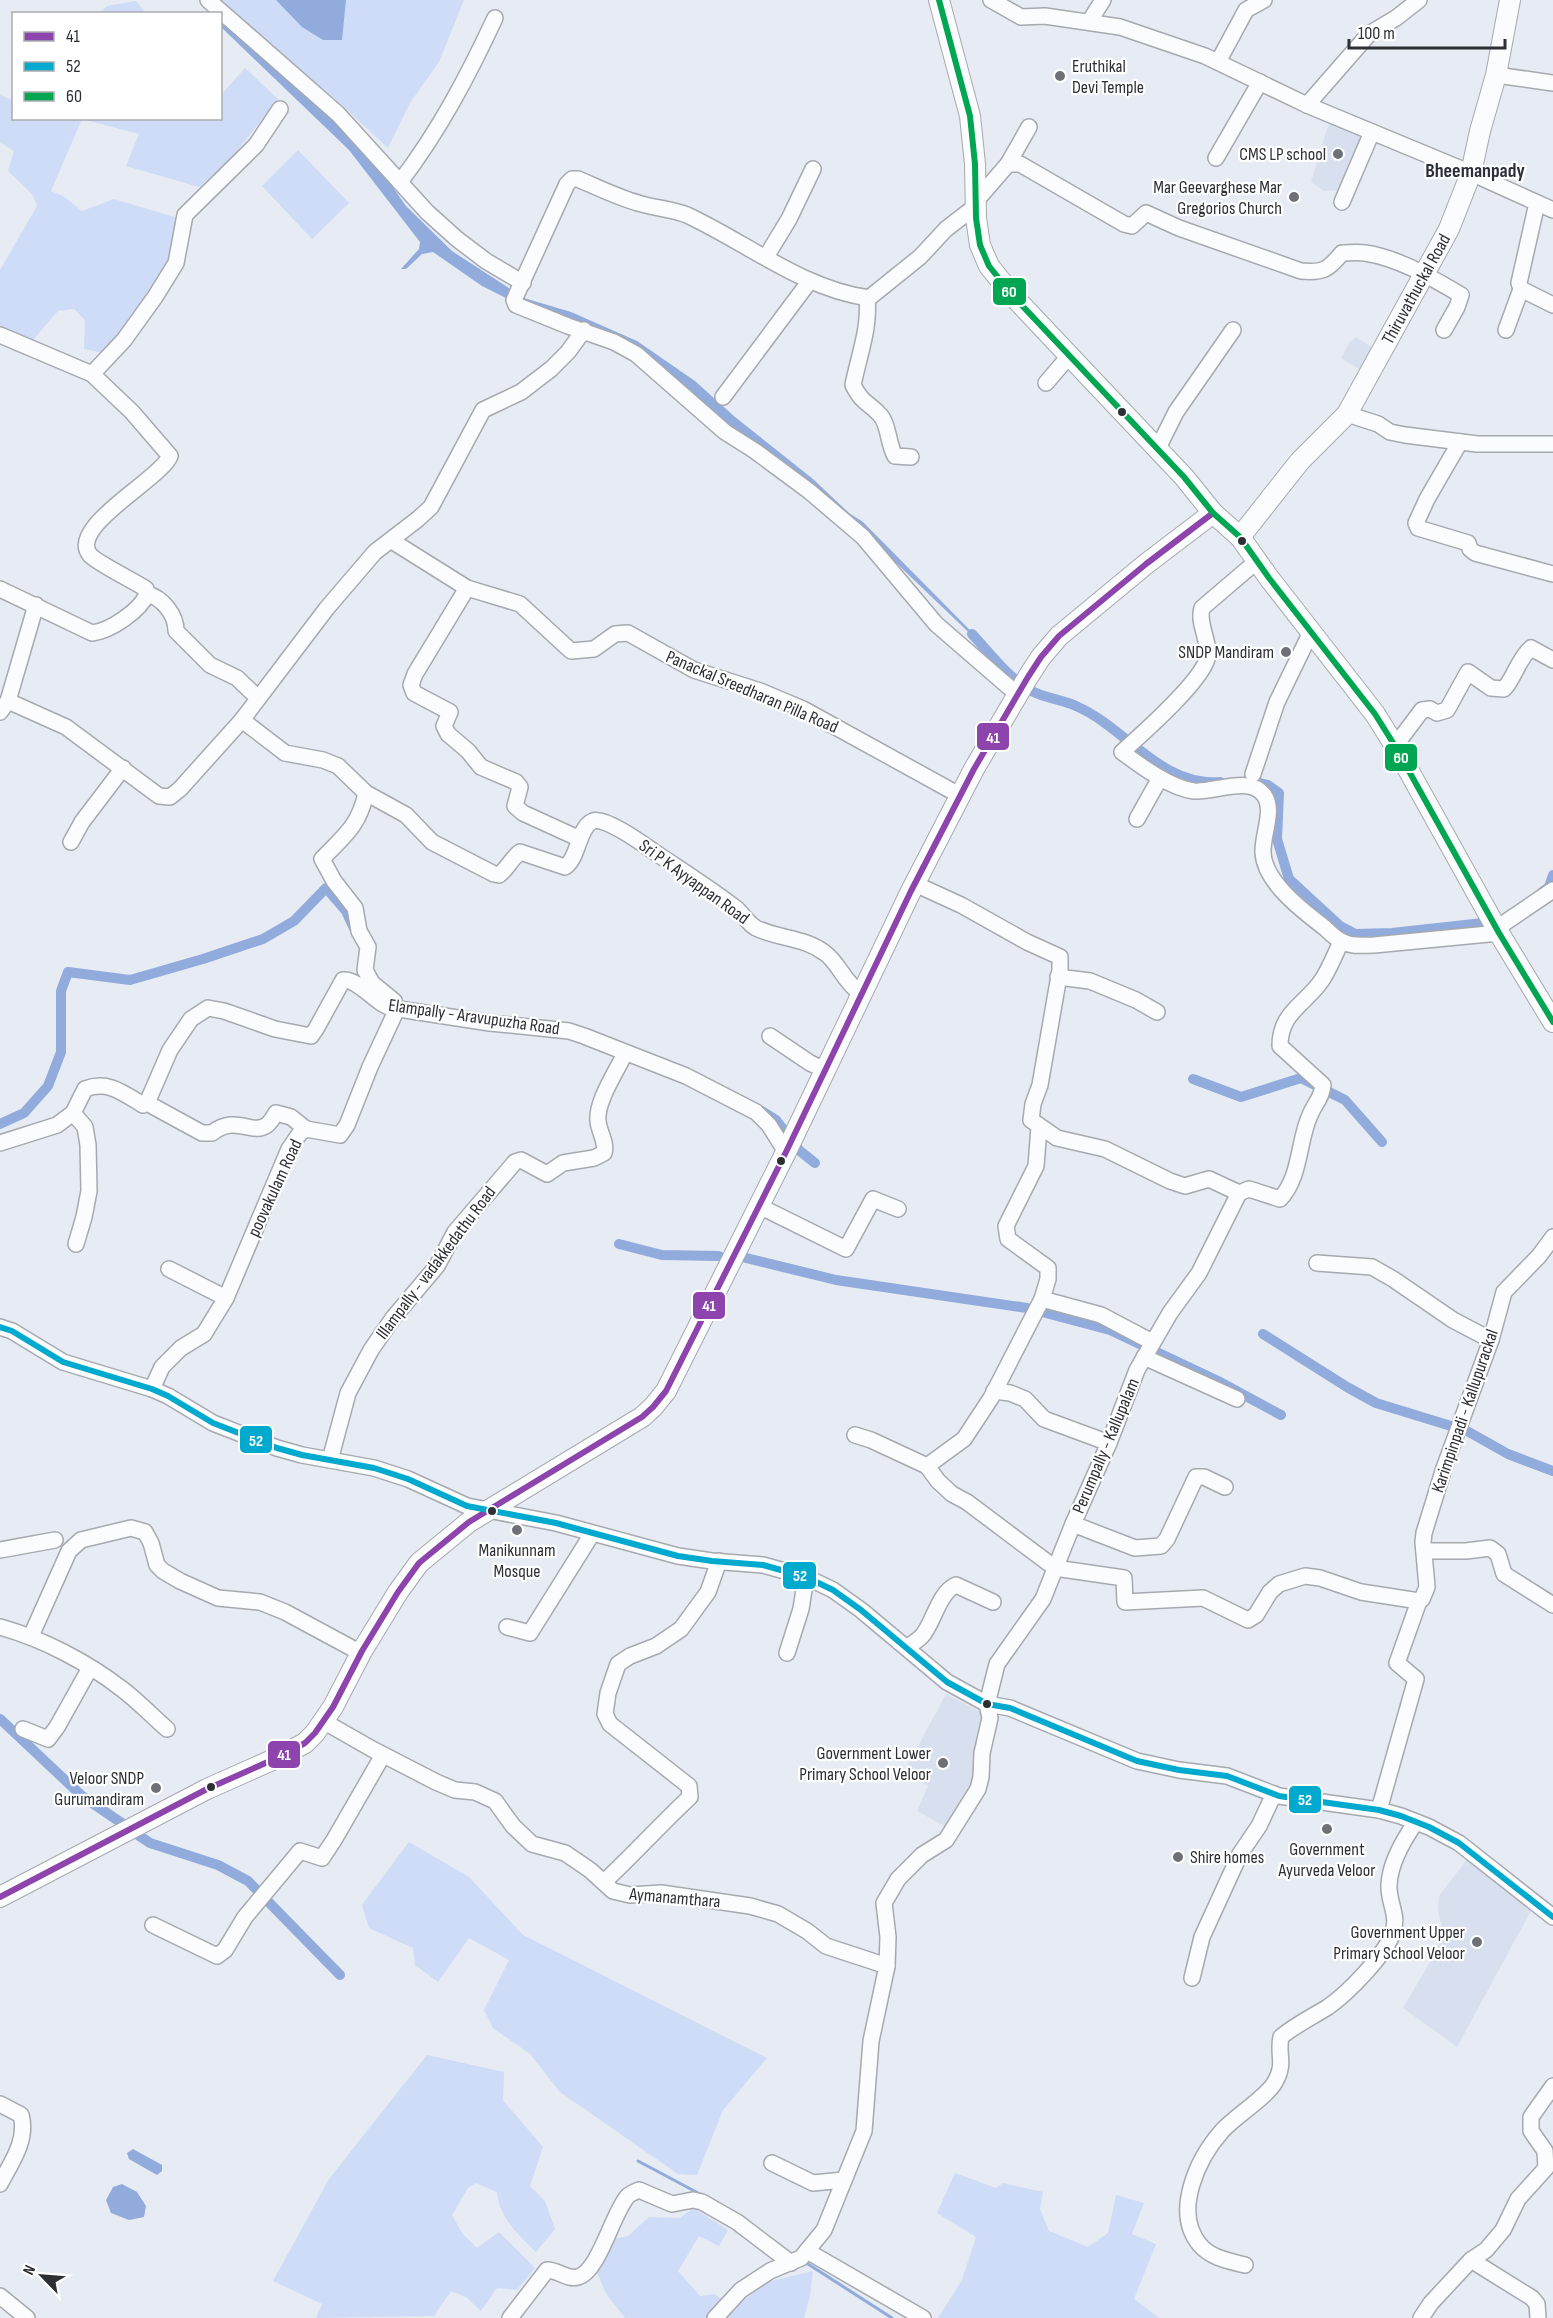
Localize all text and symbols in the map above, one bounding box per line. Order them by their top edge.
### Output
legend [12,12,222,120]
scale bar [1349,12,1505,50]
text: 100 m [1358,23,1395,44]
text: 41 [66,26,81,47]
text: 52 [66,56,81,77]
place label: Eruthikal Devi Temple [1072,56,1144,98]
marker: Eruthikal Devi Temple [1053,69,1067,83]
text: 60 [66,86,82,107]
place label: CMS LP school [1239,144,1326,165]
marker: CMS LP school [1331,147,1345,161]
district label: Bheemanpady [1425,159,1526,183]
place label: Mar Geevarghese Mar Gregorios Church [1153,177,1282,219]
marker: Mar Geevarghese Mar Gregorios Church [1287,190,1301,204]
street label: Thiruvathuckal Road [1377,230,1455,348]
line badge: 60 [992,277,1027,306]
text: 60 [1001,283,1017,302]
unlabelled marker [1116,406,1128,418]
unlabelled marker [1236,535,1248,547]
place label: SNDP Mandiram [1178,642,1274,663]
marker: SNDP Mandiram [1279,645,1293,659]
street label: Panackal Sreedharan Pilla Road [663,646,841,738]
line badge: 41 [976,722,1010,751]
text: 41 [986,729,1001,748]
line badge: 60 [1384,743,1418,772]
text: 60 [1393,749,1409,768]
street label: Sri P K Ayyappan Road [635,835,753,929]
street label: Elampally - Aravupuzha Road [387,995,561,1039]
street label: poovakulam Road [243,1136,307,1240]
unlabelled marker [775,1155,787,1167]
street label: Illampally - vadakkedathu Road [372,1182,500,1344]
line badge: 41 [692,1291,726,1320]
text: 41 [702,1297,717,1316]
street label: Karimpinpadi - Kallupurackal [1427,1327,1503,1495]
street label: Perumpally - Kallupalam [1068,1375,1144,1517]
line badge: 52 [239,1425,273,1454]
text: 52 [249,1432,263,1451]
unlabelled marker [486,1505,498,1517]
marker: Manikunnam Mosque [510,1523,524,1537]
place label: Manikunnam Mosque [479,1540,555,1582]
line badge: 52 [782,1561,817,1590]
text: 52 [793,1567,807,1586]
unlabelled marker [981,1698,993,1710]
line badge: 41 [267,1740,301,1769]
place label: Government Lower Primary School Veloor [799,1743,931,1785]
text: 41 [277,1746,292,1765]
marker: Government Lower Primary School Veloor [936,1756,950,1770]
place label: Veloor SNDP Gurumandiram [54,1768,144,1810]
marker: Veloor SNDP Gurumandiram [149,1781,163,1795]
unlabelled marker [205,1781,217,1793]
line badge: 52 [1288,1785,1322,1814]
text: 52 [1298,1791,1312,1810]
marker: Government Ayurveda Veloor [1320,1822,1334,1836]
place label: Government Ayurveda Veloor [1278,1839,1375,1881]
place label: Shire homes [1190,1847,1264,1868]
marker: Shire homes [1171,1850,1185,1864]
street label: Aymanamthara [628,1883,721,1912]
place label: Government Upper Primary School Veloor [1333,1922,1465,1964]
marker: Government Upper Primary School Veloor [1470,1935,1484,1949]
north arrow [12,2246,72,2306]
text: N [19,2262,40,2278]

